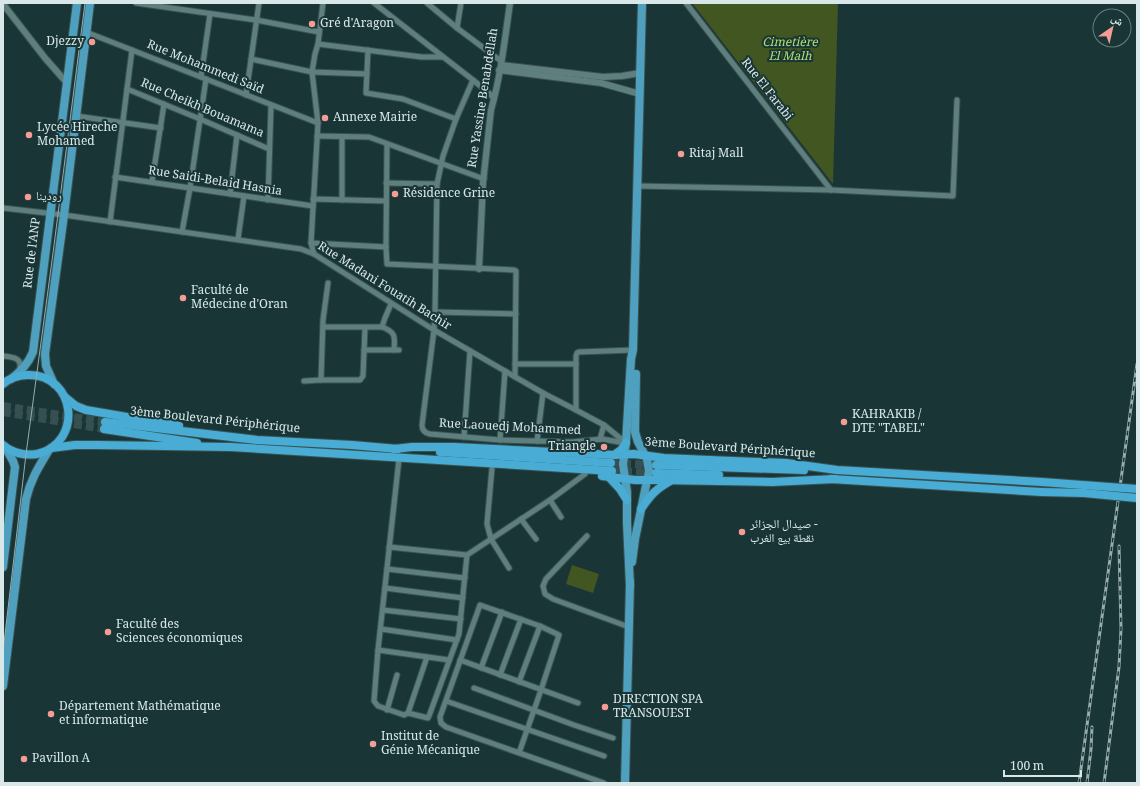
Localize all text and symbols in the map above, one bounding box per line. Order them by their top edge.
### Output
north arrow [1092,8,1132,48]
text: ش [1107,10,1127,32]
place label: Gré d'Aragon [320,14,394,35]
marker: Gré d'Aragon [307,19,317,29]
street label: Rue Yassine Benabdellah [463,26,505,169]
place label: Djezzy [46,32,84,53]
park label: Cimetière El Malh [762,33,819,68]
street label: Rue Mohammedi Saïd [143,35,267,101]
marker: Djezzy [87,37,97,47]
street label: Rue El Farabi [735,54,798,126]
street label: Rue Cheikh Bouamama [137,73,267,145]
place label: Annexe Mairie [333,108,417,129]
marker: Annexe Mairie [320,113,330,123]
place label: Lycée Hireche Mohamed [37,118,118,153]
marker: Lycée Hireche Mohamed [24,130,34,140]
place label: Ritaj Mall [689,144,744,165]
marker: Ritaj Mall [676,149,686,159]
street label: Rue Saidi-Belaid Hasnia [147,161,284,203]
place label: Résidence Grine [403,184,495,205]
place label: رودينا [36,187,62,208]
marker: Résidence Grine [390,189,400,199]
marker: رودينا [23,192,33,202]
street label: Rue de l'ANP [18,216,48,290]
street label: Rue Madani Fouatih Bachir [313,237,455,337]
place label: Faculté de Médecine d'Oran [191,281,288,316]
marker: Faculté de Médecine d'Oran [178,293,188,303]
street label: 3ème Boulevard Périphérique [129,402,301,440]
place label: KAHRAKIB / DTE "TABEL" [852,405,925,440]
street label: Rue Laouedj Mohammed [438,414,582,442]
marker: KAHRAKIB / DTE "TABEL" [839,417,849,427]
street label: 3ème Boulevard Périphérique [644,433,816,465]
place label: Triangle [548,437,596,458]
marker: Triangle [599,442,609,452]
place label: صيدال الجزائر - نقطة بيع الغرب [749,515,818,550]
marker: صيدال الجزائر - نقطة بيع الغرب [737,527,747,537]
place label: Faculté des Sciences économiques [116,615,243,650]
marker: Faculté des Sciences économiques [103,627,113,637]
place label: DIRECTION SPA TRANSOUEST [613,690,703,725]
place label: Département Mathématique et informatique [59,697,221,732]
marker: DIRECTION SPA TRANSOUEST [600,702,610,712]
marker: Département Mathématique et informatique [46,709,56,719]
place label: Institut de Génie Mécanique [381,727,480,762]
marker: Institut de Génie Mécanique [368,739,378,749]
place label: Pavillon A [32,749,91,770]
scale bar [1004,752,1081,778]
marker: Pavillon A [19,754,29,764]
text: 100 m [1010,757,1044,778]

